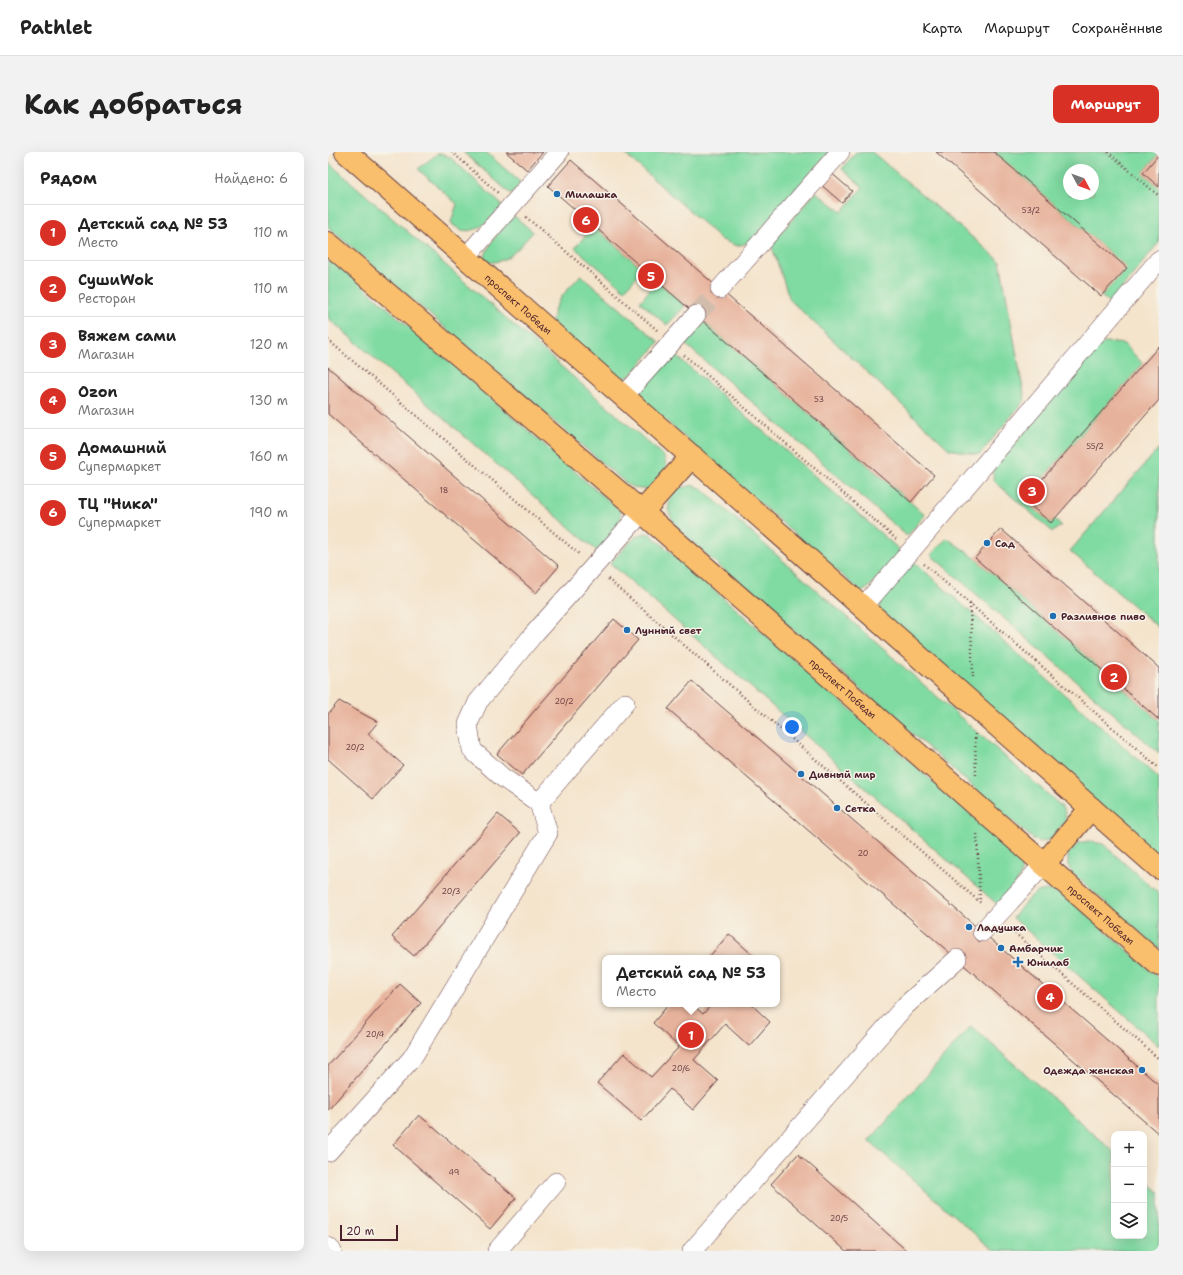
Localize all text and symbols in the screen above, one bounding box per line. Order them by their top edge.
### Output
text: Pathlet [20,15,92,40]
text: Карта [922,19,962,37]
text: Маршрут [984,19,1050,37]
text: Сохранённые [1072,19,1163,37]
text: Как добраться [24,85,243,123]
button: Маршрут [1053,85,1159,123]
north arrow [1063,164,1099,200]
text: Рядом [40,167,97,189]
text: Найдено: 6 [214,170,288,187]
place label: Милашка [565,188,617,201]
marker: Милашка [552,189,562,199]
pin: 6 [573,205,599,235]
house number: 53/2 [1022,205,1041,216]
text: Детский сад № 53 [78,214,228,234]
text: 1 [50,224,56,241]
text: 110 m [253,224,288,241]
text: Место [78,234,118,251]
pin: 5 [638,261,664,291]
text: СушиWok [78,270,154,290]
street label: проспект Победы [482,271,555,337]
text: 2 [48,280,58,297]
text: 110 m [253,280,288,297]
text: Ресторан [78,290,136,307]
text: Вяжем сами [78,326,176,346]
text: 3 [48,336,58,353]
text: 120 m [250,336,288,353]
text: Магазин [78,346,134,363]
text: Ozon [78,382,118,402]
text: 4 [48,392,58,409]
text: 130 m [250,392,288,409]
house number: 53 [814,394,824,405]
text: Магазин [78,402,134,419]
text: Домашний [78,438,166,458]
house number: 55/2 [1086,441,1104,452]
text: 5 [49,448,57,465]
text: 160 m [250,448,288,465]
text: Супермаркет [78,458,161,475]
pin: 3 [1019,476,1045,506]
house number: 18 [440,485,448,496]
text: ТЦ "Ника" [78,494,158,514]
text: 6 [48,504,58,521]
text: 190 m [249,504,288,521]
text: Супермаркет [78,514,161,531]
place label: Сад [995,537,1015,550]
marker: Сад [982,538,992,548]
place label: Разливное пиво [1061,610,1146,623]
marker: Разливное пиво [1048,611,1058,621]
place label: Лунный свет [635,624,702,637]
marker: Лунный свет [622,625,632,635]
street label: проспект Победы [807,655,880,721]
pin: 2 [1101,662,1127,692]
house number: 20/2 [554,696,574,707]
your location [782,717,802,737]
house number: 20/2 [345,742,365,753]
place label: Дивный мир [809,768,876,781]
marker: Дивный мир [796,769,806,779]
place label: Сетка [845,802,876,815]
marker: Сетка [832,803,842,813]
house number: 20 [858,848,868,859]
street label: проспект Победы [1065,881,1137,947]
house number: 20/3 [441,886,461,897]
place label: Ладушка [977,921,1026,934]
marker: Ладушка [964,922,974,932]
place label: Амбарчик [1009,942,1064,955]
marker: Амбарчик [996,943,1006,953]
popup [602,955,780,1007]
marker: Юнилаб [1012,956,1024,968]
place label: Юнилаб [1027,956,1070,969]
text: Детский сад № 53 [616,963,766,983]
pin: 4 [1037,982,1063,1012]
text: Место [616,983,656,1000]
pin: 1 [678,1020,704,1050]
house number: 20/4 [366,1029,385,1040]
house number: 20/6 [672,1063,691,1074]
place label: Одежда женская [1043,1064,1134,1077]
marker: Одежда женская [1137,1065,1147,1075]
map controls [1111,1131,1147,1239]
button: + [1111,1131,1147,1167]
house number: 49 [449,1167,459,1178]
button: − [1111,1167,1147,1203]
button: layers [1111,1203,1147,1239]
house number: 20/5 [830,1213,848,1224]
scale bar [340,1223,398,1242]
text: 20 m [346,1224,374,1239]

